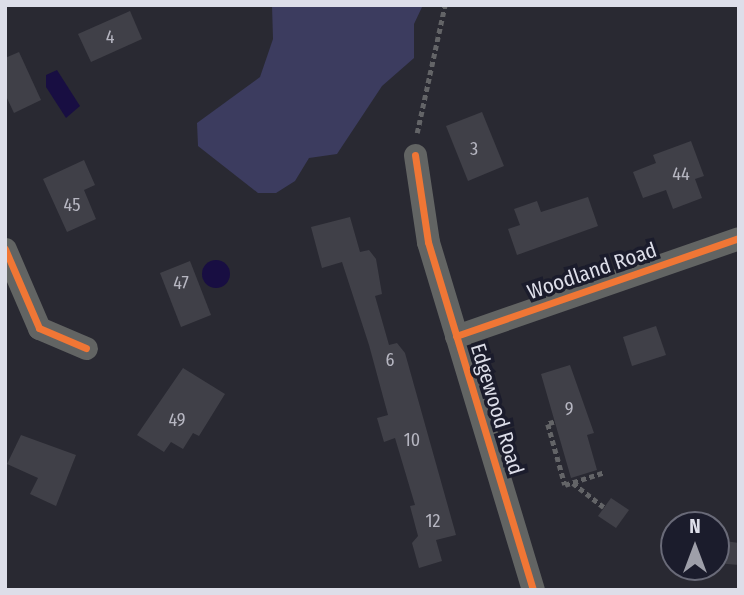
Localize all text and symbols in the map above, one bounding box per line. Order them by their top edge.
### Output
house number: 4 [106,26,114,48]
house number: 3 [470,138,478,160]
house number: 44 [672,163,690,185]
house number: 45 [64,194,80,216]
street label: Woodland Road [524,237,660,305]
house number: 47 [173,272,189,294]
street label: Edgewood Road [465,340,529,478]
house number: 6 [386,349,394,371]
house number: 9 [565,398,573,420]
house number: 49 [168,409,186,431]
house number: 10 [404,429,420,451]
house number: 12 [426,510,440,532]
north arrow [660,511,730,581]
text: N [689,515,701,538]

